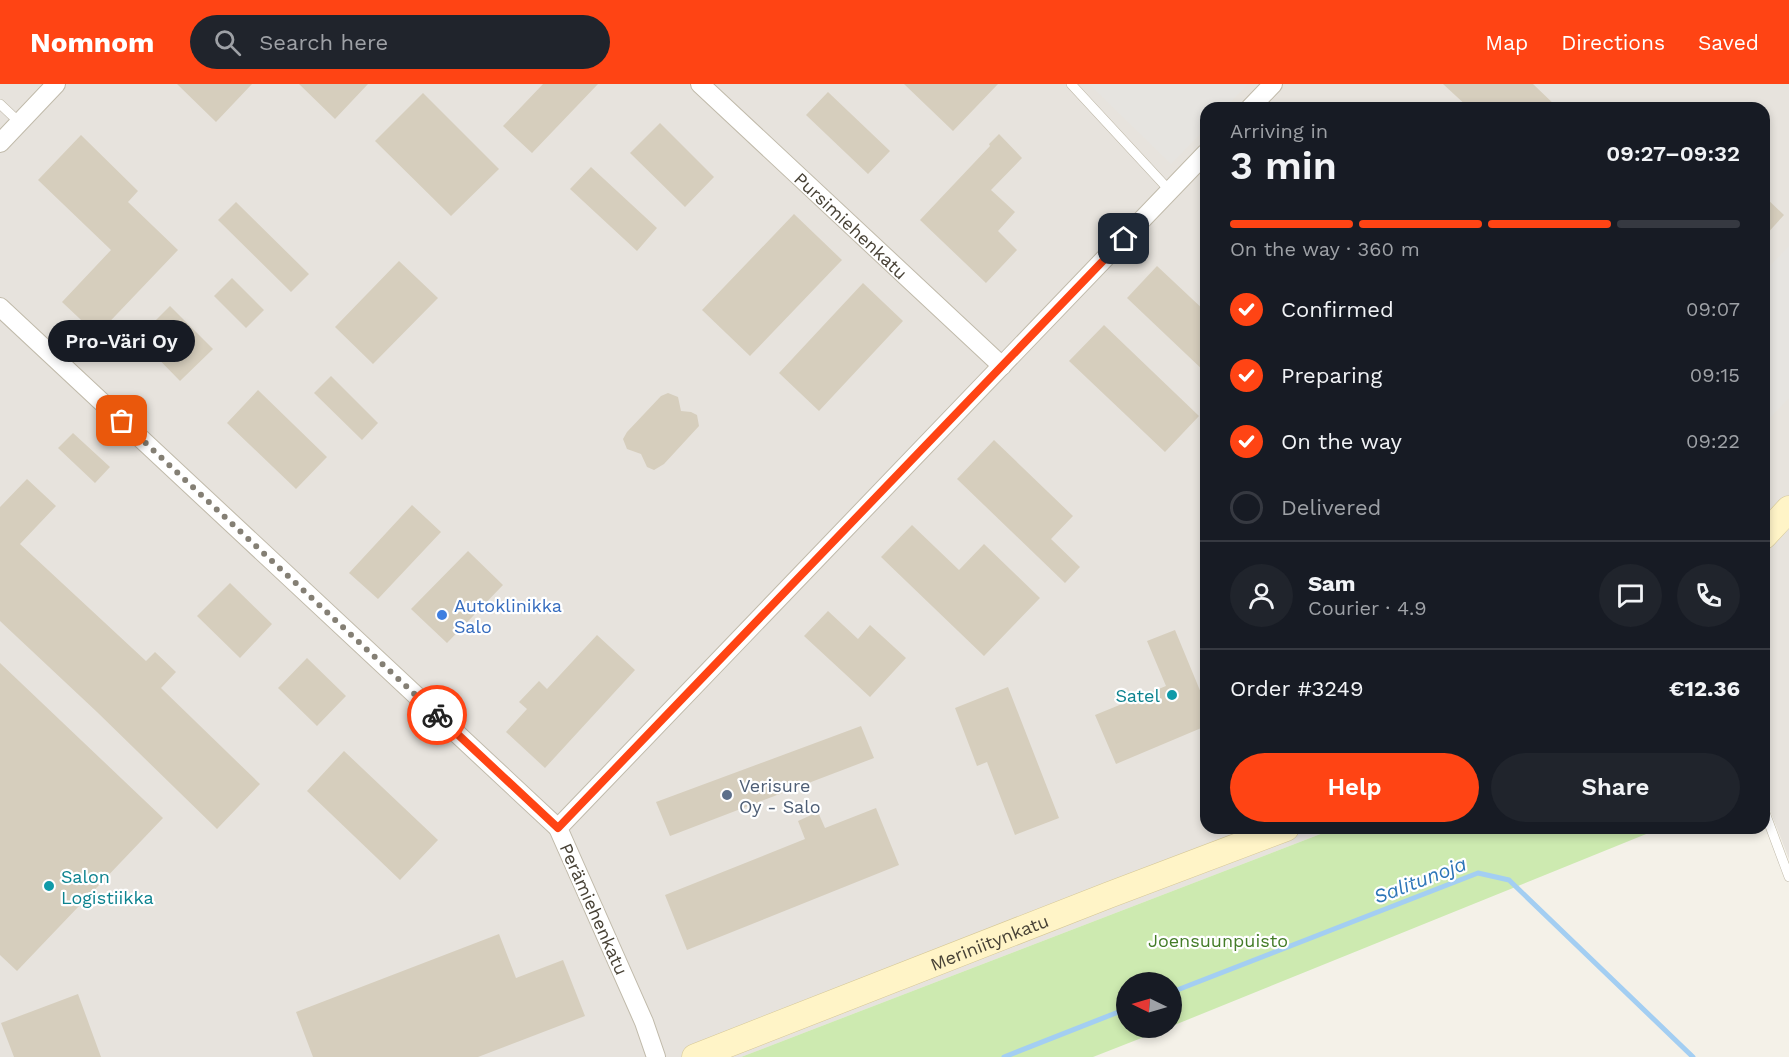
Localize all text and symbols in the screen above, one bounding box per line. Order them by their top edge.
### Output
search box [190,15,610,69]
text: Nomnom [30,26,154,59]
icon: search [211,26,244,59]
text: Search here [259,30,388,55]
text: Map [1485,30,1528,55]
text: Directions [1561,30,1665,55]
text: Saved [1698,30,1759,55]
text: Arriving in [1230,119,1328,143]
text: 09:27–09:32 [1606,141,1740,166]
text: 3 min [1230,143,1337,188]
street label: Pursimiehenkatu [790,167,912,283]
pin [1098,213,1149,264]
icon: home [1107,222,1140,255]
text: On the way · 360 m [1230,237,1420,261]
icon: check [1230,293,1263,326]
text: Confirmed [1281,297,1394,322]
text: 09:07 [1686,297,1740,321]
callout: Pro-Väri Oy [48,319,195,361]
text: Pro-Väri Oy [65,329,178,353]
icon: check [1230,359,1263,392]
text: Preparing [1281,363,1382,388]
text: 09:15 [1690,363,1740,387]
pin [96,395,147,446]
icon: bag [105,404,138,437]
icon: check [1230,425,1263,458]
text: On the way [1281,429,1402,454]
text: 09:22 [1686,429,1740,453]
text: Delivered [1281,495,1381,520]
button: person [1230,564,1293,627]
button: chat [1599,564,1662,627]
button: phone [1677,564,1740,627]
text: Sam [1308,571,1356,596]
place label: Autoklinikka Salo [454,595,562,637]
text: Courier · 4.9 [1308,596,1427,620]
marker: Autoklinikka Salo [435,608,449,622]
text: Order #3249 [1230,676,1364,701]
text: €12.36 [1669,676,1740,701]
courier [407,685,467,745]
place label: Satel [1115,685,1160,706]
marker: Satel [1165,688,1179,702]
icon: bike [421,699,454,732]
button: Help [1230,753,1479,822]
button: Share [1491,753,1740,822]
place label: Verisure Oy - Salo [739,775,821,817]
marker: Verisure Oy - Salo [720,788,734,802]
street label: Perämiehenkatu [556,840,632,978]
water label: Salitunoja [1370,851,1470,909]
place label: Salon Logistiikka [61,866,154,908]
marker: Salon Logistiikka [42,879,56,893]
street label: Meriniitynkatu [927,909,1051,974]
park label: Joensuunpuisto [1148,930,1288,951]
north arrow [1116,972,1182,1038]
map controls [1116,972,1182,1038]

